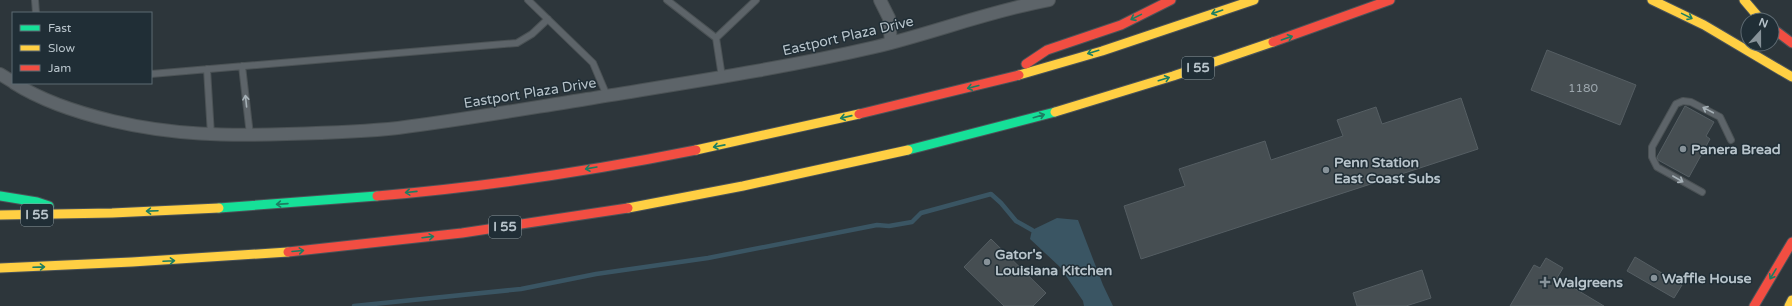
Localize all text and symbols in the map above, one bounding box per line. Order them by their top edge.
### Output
one-way arrow [1211,9,1223,17]
legend [12,12,152,84]
north arrow [1740,12,1780,52]
street label: Eastport Plaza Drive [781,13,915,59]
one-way arrow [1681,13,1693,21]
one-way arrow [1130,14,1142,21]
text: N [1757,15,1770,31]
text: Fast [48,21,72,35]
one-way arrow [1280,34,1293,41]
text: Slow [48,41,75,55]
one-way arrow [1087,49,1100,56]
road number: I 55 [1182,57,1214,79]
text: Jam [48,61,71,75]
street label: Eastport Plaza Drive [462,74,598,112]
one-way arrow [1157,75,1170,82]
house number: 1180 [1568,81,1599,95]
one-way arrow [966,83,979,91]
one-way arrow [242,95,250,108]
one-way arrow [1702,106,1714,114]
one-way arrow [1032,112,1045,119]
one-way arrow [840,114,853,122]
place label: Panera Bread [1691,141,1781,158]
one-way arrow [713,142,726,150]
marker: Panera Bread [1678,144,1688,154]
place label: Penn Station East Coast Subs [1334,154,1441,187]
one-way arrow [585,165,598,173]
marker: Penn Station East Coast Subs [1321,165,1331,175]
one-way arrow [1672,176,1684,184]
one-way arrow [405,189,418,196]
one-way arrow [276,200,289,207]
road number: I 55 [21,204,53,226]
one-way arrow [146,207,159,215]
road number: I 55 [489,216,521,238]
one-way arrow [421,233,434,241]
place label: Gator's Louisiana Kitchen [995,246,1112,279]
one-way arrow [291,247,304,254]
one-way arrow [162,257,175,264]
marker: Gator's Louisiana Kitchen [982,257,992,267]
one-way arrow [32,263,45,270]
one-way arrow [1769,268,1777,280]
place label: Waffle House [1662,270,1751,287]
marker: Waffle House [1649,273,1659,283]
place label: Walgreens [1553,274,1623,291]
marker: Walgreens [1540,277,1550,287]

